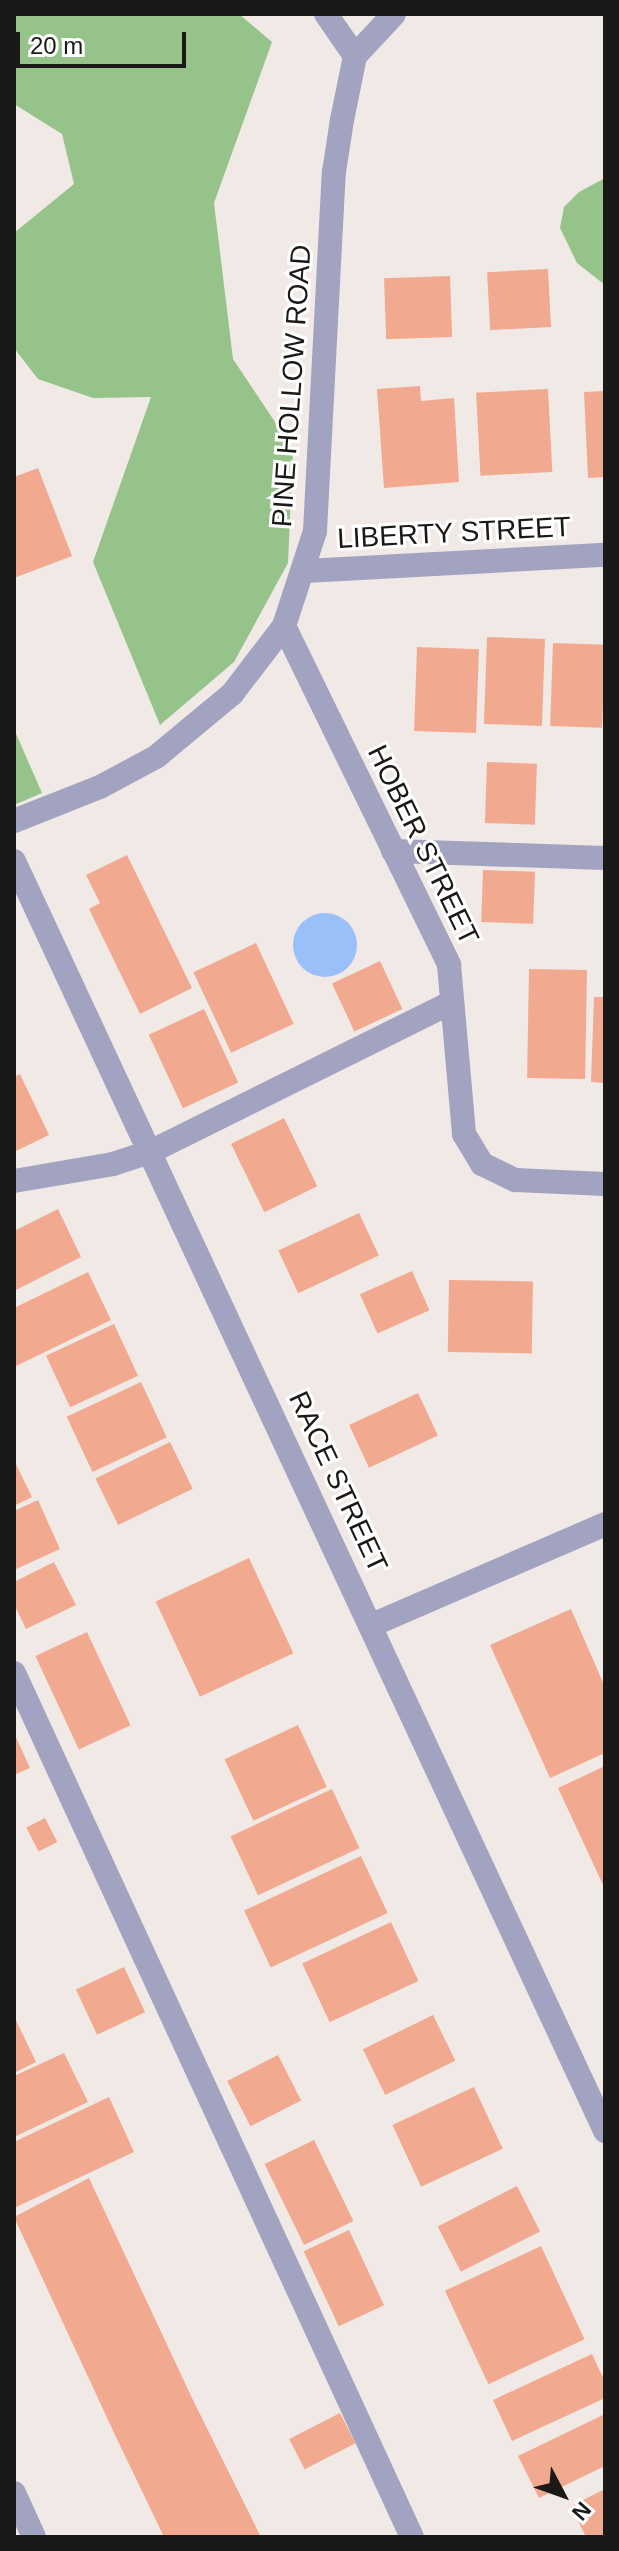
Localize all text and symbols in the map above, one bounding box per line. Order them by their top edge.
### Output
scale bar [20,16,190,66]
text: 20 m [30,32,83,59]
street label: PINE HOLLOW ROAD [265,244,319,528]
street label: LIBERTY STREET [336,510,572,556]
street label: HOBER STREET [360,740,486,950]
street label: RACE STREET [281,1386,395,1578]
north arrow [523,2455,603,2535]
text: N [567,2497,596,2525]

